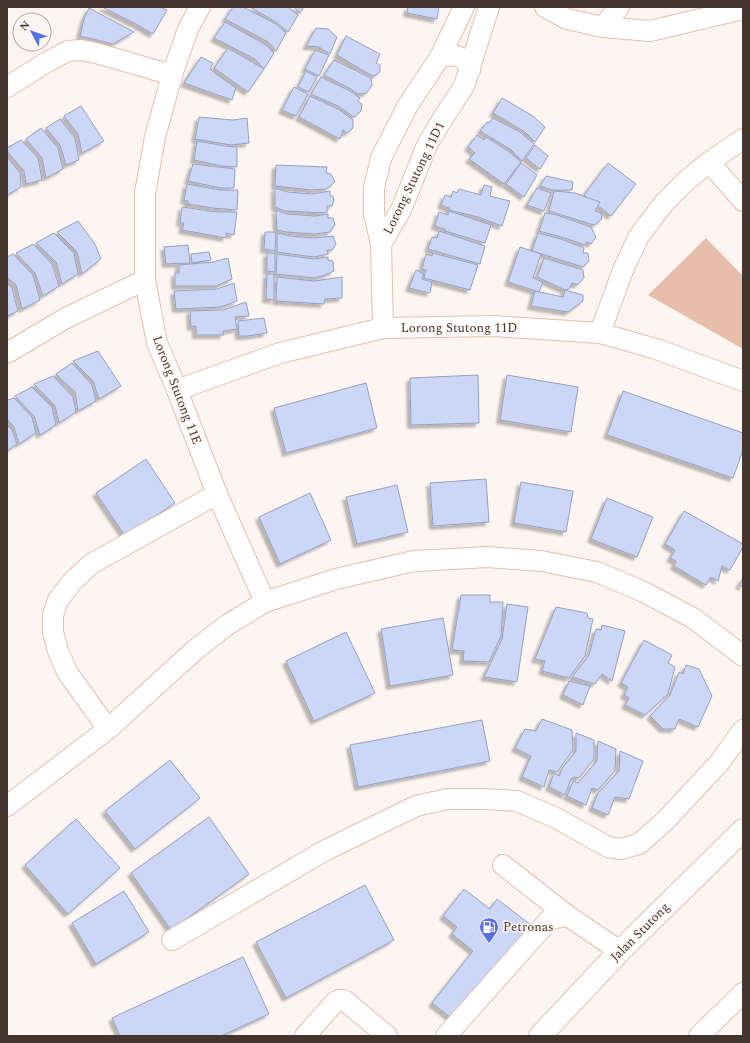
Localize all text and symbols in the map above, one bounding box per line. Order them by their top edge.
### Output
north arrow [12,12,52,52]
text: N [15,17,34,35]
street label: Lorong Stutong 11D1 [378,118,450,238]
street label: Lorong Stutong 11D [401,318,517,338]
street label: Lorong Stutong 11E [147,333,207,447]
street label: Jalan Stutong [606,898,674,966]
fuel station icon: Petronas [478,916,500,944]
place label: Petronas [503,917,554,937]

